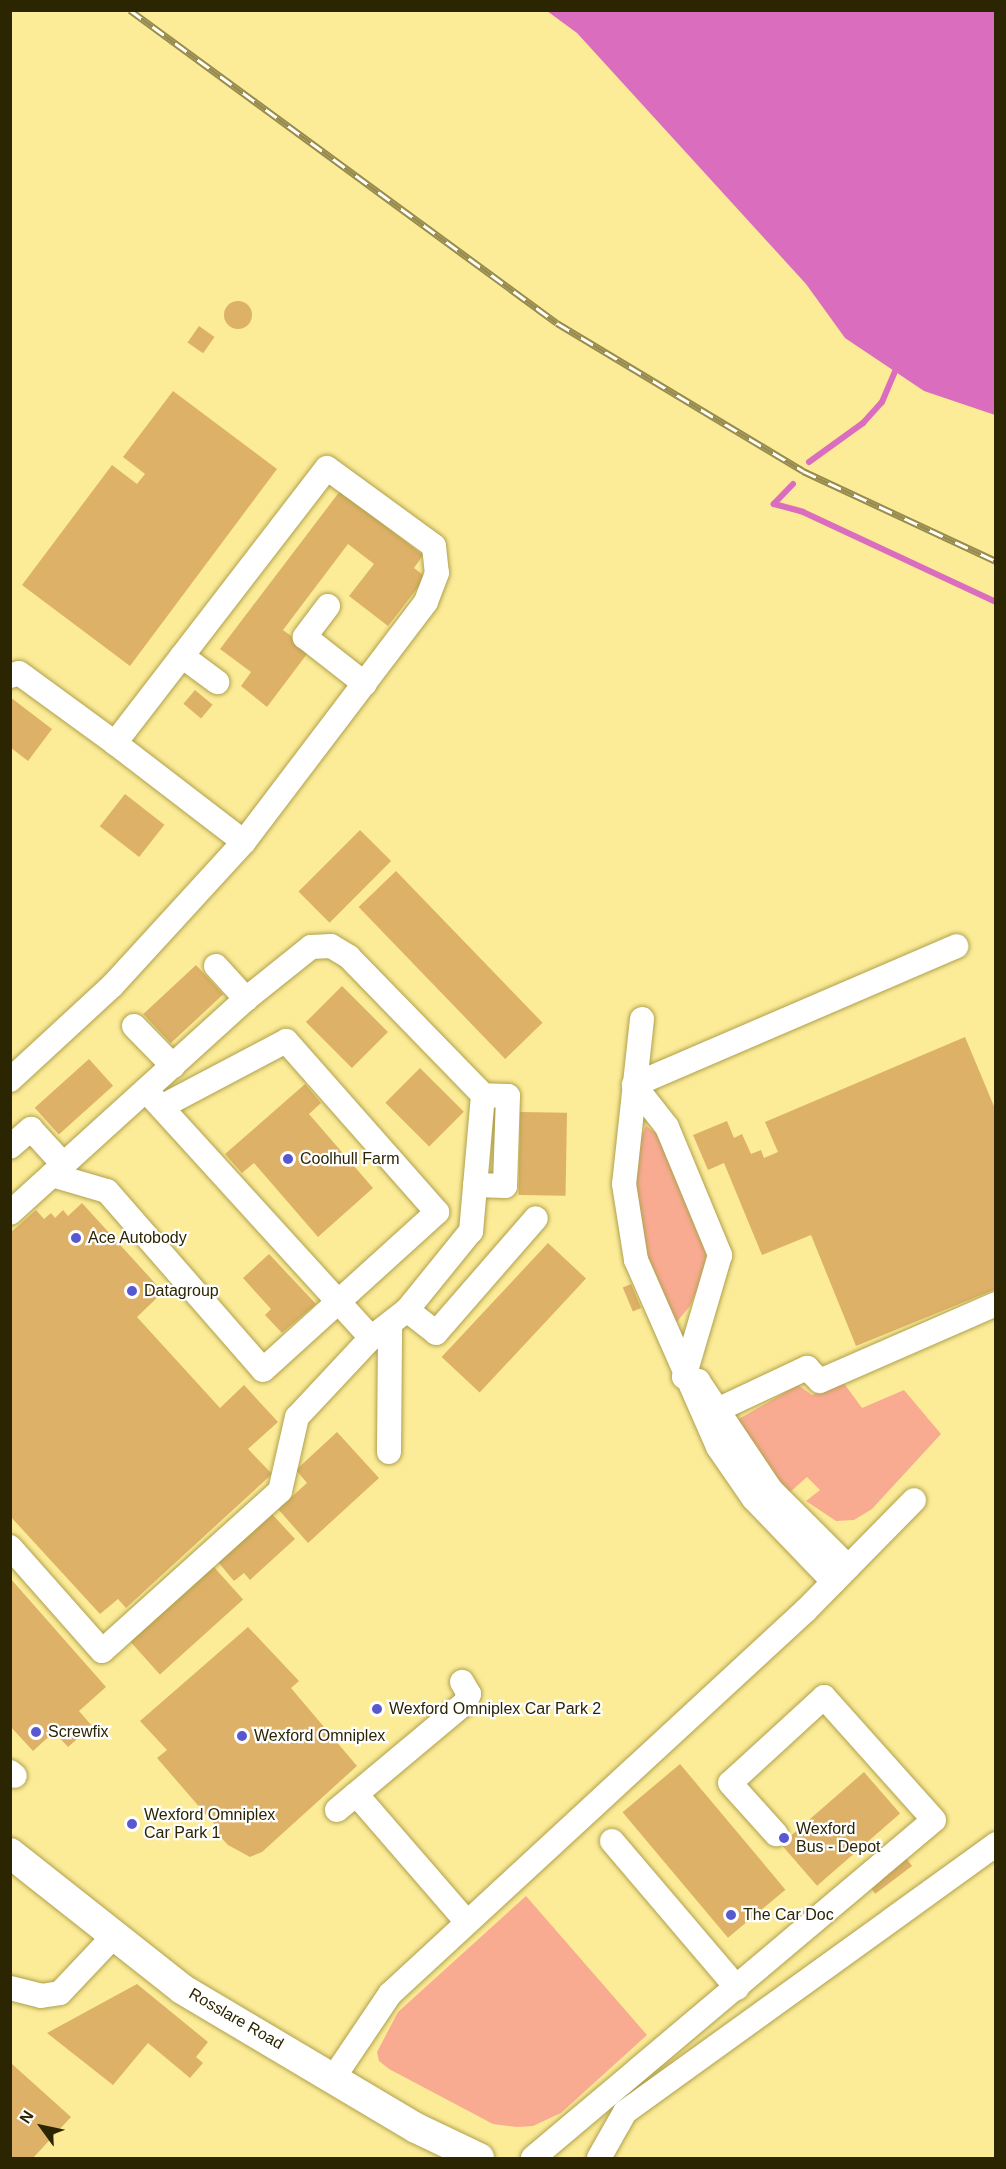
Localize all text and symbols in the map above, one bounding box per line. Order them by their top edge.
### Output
place label: Coolhull Farm [300,1149,400,1169]
marker: Coolhull Farm [281,1152,295,1166]
place label: Ace Autobody [88,1228,188,1248]
marker: Ace Autobody [69,1231,83,1245]
place label: Datagroup [144,1281,219,1301]
marker: Datagroup [125,1284,139,1298]
place label: Wexford Omniplex Car Park 2 [389,1699,601,1719]
marker: Wexford Omniplex Car Park 2 [370,1702,384,1716]
place label: Screwfix [48,1722,108,1742]
marker: Screwfix [29,1725,43,1739]
place label: Wexford Omniplex [254,1726,385,1746]
marker: Wexford Omniplex [235,1729,249,1743]
place label: Wexford Omniplex Car Park 1 [144,1805,275,1843]
marker: Wexford Omniplex Car Park 1 [125,1817,139,1831]
place label: Wexford Bus - Depot [796,1819,880,1857]
marker: Wexford Bus - Depot [777,1831,791,1845]
place label: The Car Doc [743,1905,834,1925]
marker: The Car Doc [724,1908,738,1922]
street label: Rosslare Road [185,1984,287,2054]
north arrow [12,2097,72,2157]
text: N [16,2107,37,2126]

